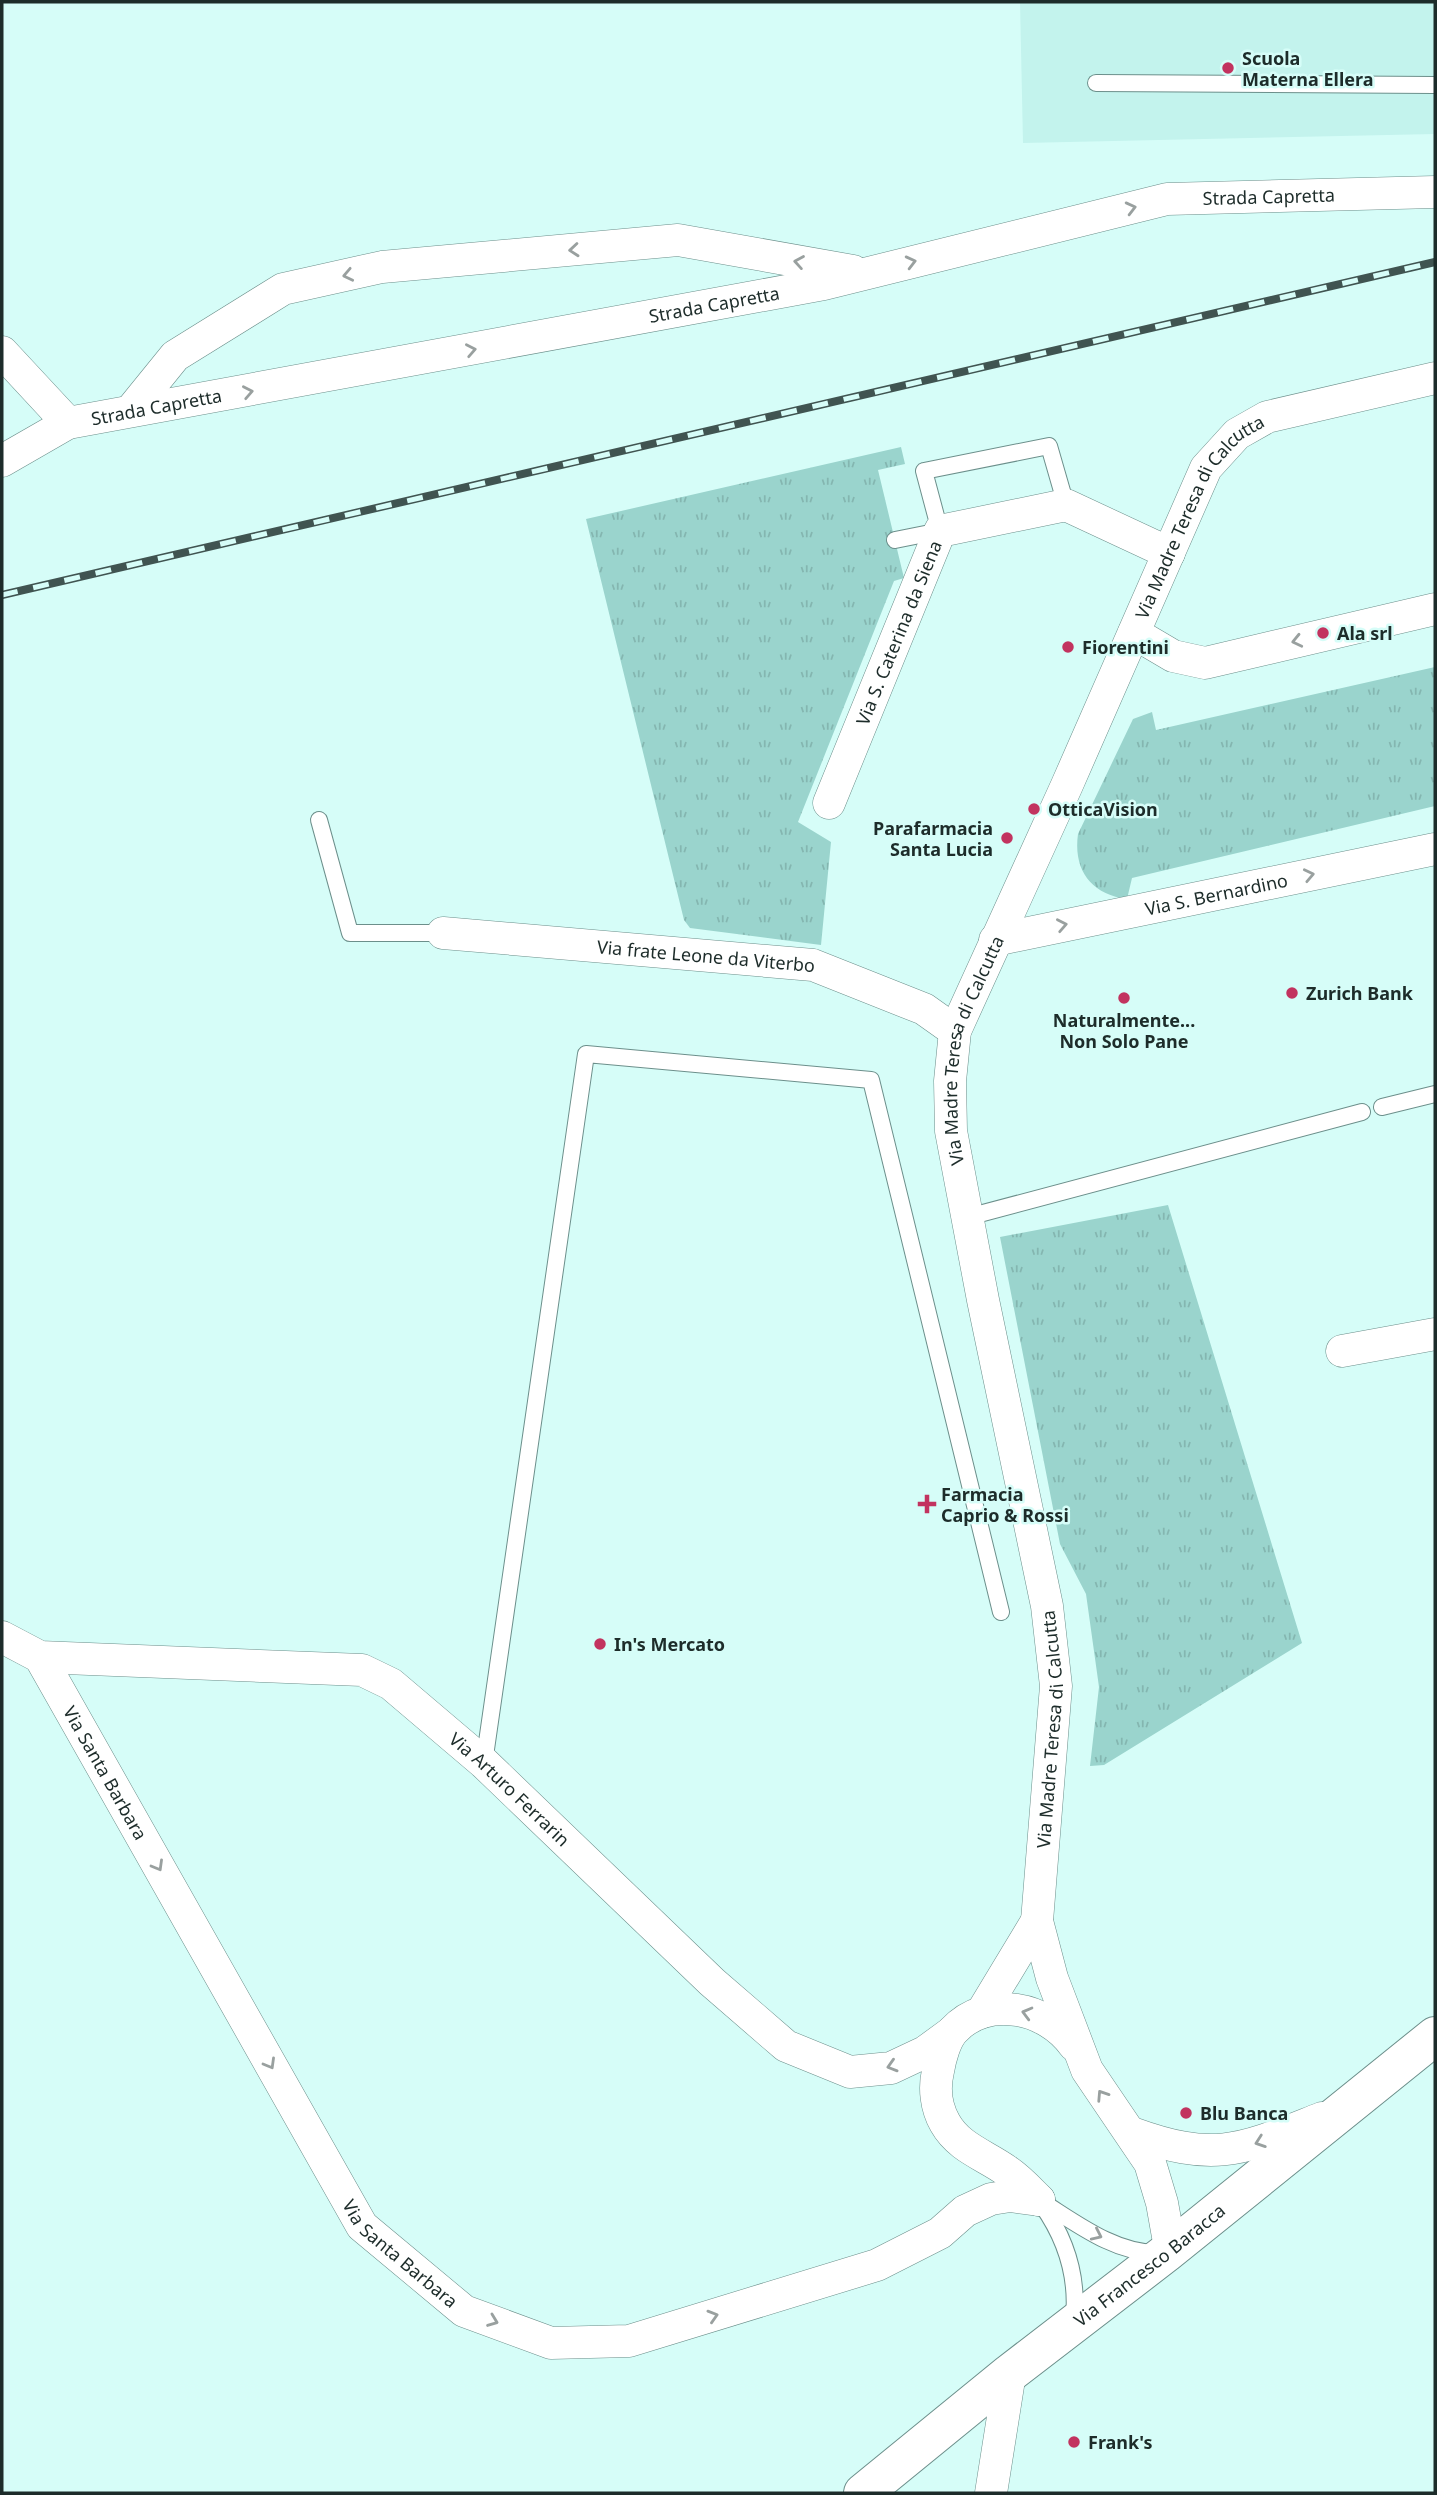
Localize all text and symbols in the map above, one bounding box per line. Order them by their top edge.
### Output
place label: Scuola Materna Ellera [1242,46,1374,91]
marker: Scuola Materna Ellera [1220,60,1236,76]
street label: Strada Capretta [1202,183,1335,210]
one-way arrow [1125,202,1137,216]
one-way arrow [568,242,579,257]
one-way arrow [793,255,805,270]
one-way arrow [904,256,916,271]
one-way arrow [342,266,354,281]
street label: Strada Capretta [647,280,781,328]
one-way arrow [465,343,477,358]
street label: Strada Capretta [89,383,224,431]
one-way arrow [242,385,254,400]
street label: Via Madre Teresa di Calcutta [1129,409,1268,622]
street label: Via S. Caterina da Siena [850,537,947,729]
place label: Ala srl [1337,621,1393,645]
marker: Ala srl [1315,625,1331,641]
one-way arrow [1291,633,1303,648]
place label: Fiorentini [1082,635,1169,659]
marker: Fiorentini [1060,639,1076,655]
place label: OtticaVision [1048,797,1158,821]
marker: OtticaVision [1026,801,1042,817]
place label: Parafarmacia Santa Lucia [873,816,993,861]
marker: Parafarmacia Santa Lucia [999,830,1015,846]
street label: Via S. Bernardino [1143,868,1290,921]
one-way arrow [1303,869,1315,884]
one-way arrow [1056,919,1068,934]
street label: Via Madre Teresa di Calcutta [938,932,1009,1167]
street label: Via frate Leone da Viterbo [596,934,816,977]
place label: Zurich Bank [1306,981,1414,1005]
marker: Zurich Bank [1284,985,1300,1001]
marker: Naturalmente... Non Solo Pane [1116,990,1132,1006]
place label: Naturalmente... Non Solo Pane [1053,1008,1195,1053]
place label: Farmacia Caprio & Rossi [941,1482,1069,1527]
marker: Farmacia Caprio & Rossi [919,1496,935,1512]
street label: Via Madre Teresa di Calcutta [1031,1609,1068,1849]
place label: In's Mercato [614,1632,725,1656]
marker: In's Mercato [592,1636,608,1652]
street label: Via Santa Barbara [58,1701,153,1844]
street label: Via Arturo Ferrarin [444,1727,575,1851]
one-way arrow [150,1859,163,1871]
one-way arrow [1021,2007,1033,2021]
one-way arrow [262,2057,275,2069]
one-way arrow [887,2057,899,2072]
one-way arrow [1098,2090,1110,2103]
place label: Blu Banca [1200,2101,1288,2125]
marker: Blu Banca [1178,2105,1194,2121]
one-way arrow [1255,2134,1267,2148]
street label: Via Santa Barbara [337,2195,463,2313]
street label: Via Francesco Baracca [1069,2198,1230,2332]
one-way arrow [1090,2227,1102,2241]
one-way arrow [707,2309,719,2324]
one-way arrow [487,2313,499,2327]
place label: Frank's [1088,2430,1153,2454]
marker: Frank's [1066,2434,1082,2450]

